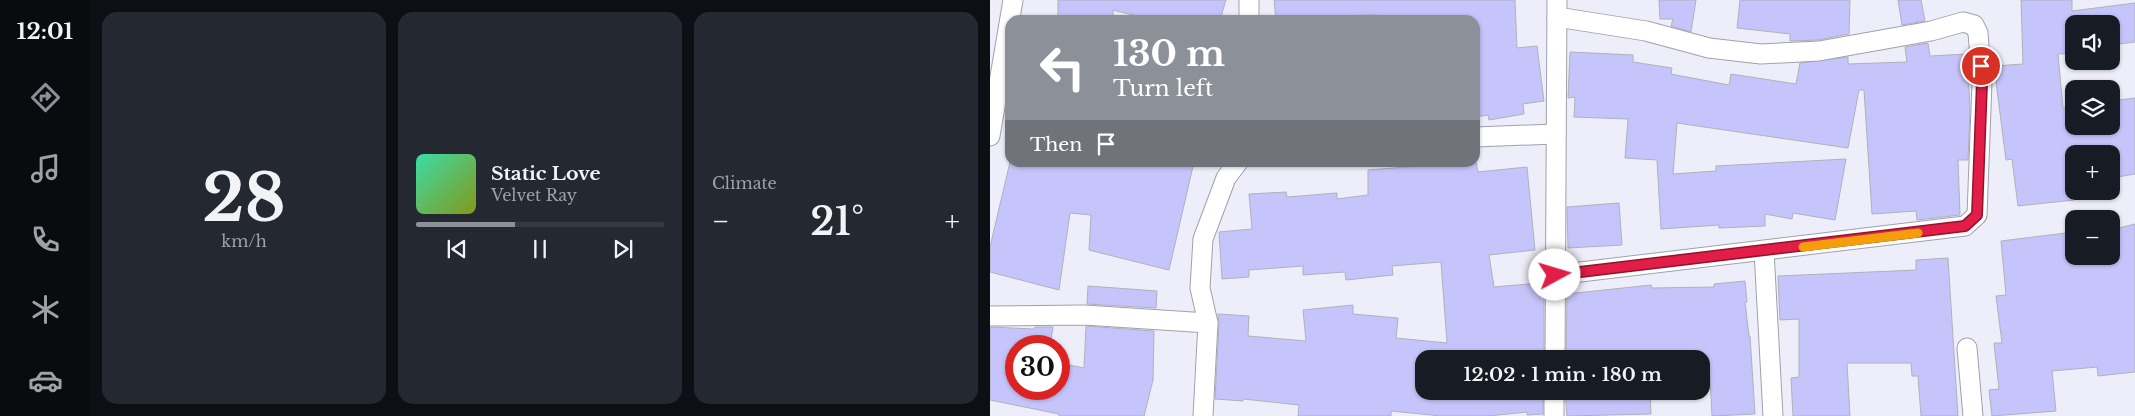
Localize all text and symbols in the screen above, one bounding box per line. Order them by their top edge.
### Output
map controls [2065,15,2120,265]
button: sound [2065,15,2120,70]
text: 12:01 [17,18,73,45]
text: 130 m [1113,32,1225,75]
icon: left [1030,35,1095,100]
pin [1960,45,2002,87]
icon: arrive [1967,52,1995,80]
text: Turn left [1113,75,1213,102]
icon: directions [28,80,63,115]
button: layers [2065,80,2120,135]
icon: arrive [1092,130,1120,158]
text: Then [1030,133,1082,156]
button: + [2065,145,2120,200]
icon: music [28,151,63,186]
text: 28 [202,158,286,239]
text: Static Love [491,162,601,185]
text: Climate [712,173,777,193]
text: Velvet Ray [491,185,577,205]
text: 21° [810,198,864,245]
text: − [712,204,730,239]
text: + [945,204,960,239]
button: − [2065,210,2120,265]
icon: phone [28,222,63,257]
text: km/h [221,231,267,251]
icon: previous [443,235,471,263]
icon: pause [526,235,554,263]
icon: next [609,235,637,263]
position arrow [1528,248,1580,300]
icon: climate [28,292,63,327]
speed limit sign: 30 [1005,335,1070,400]
icon: car [28,363,63,398]
text: 12:02 · 1 min · 180 m [1463,363,1662,386]

